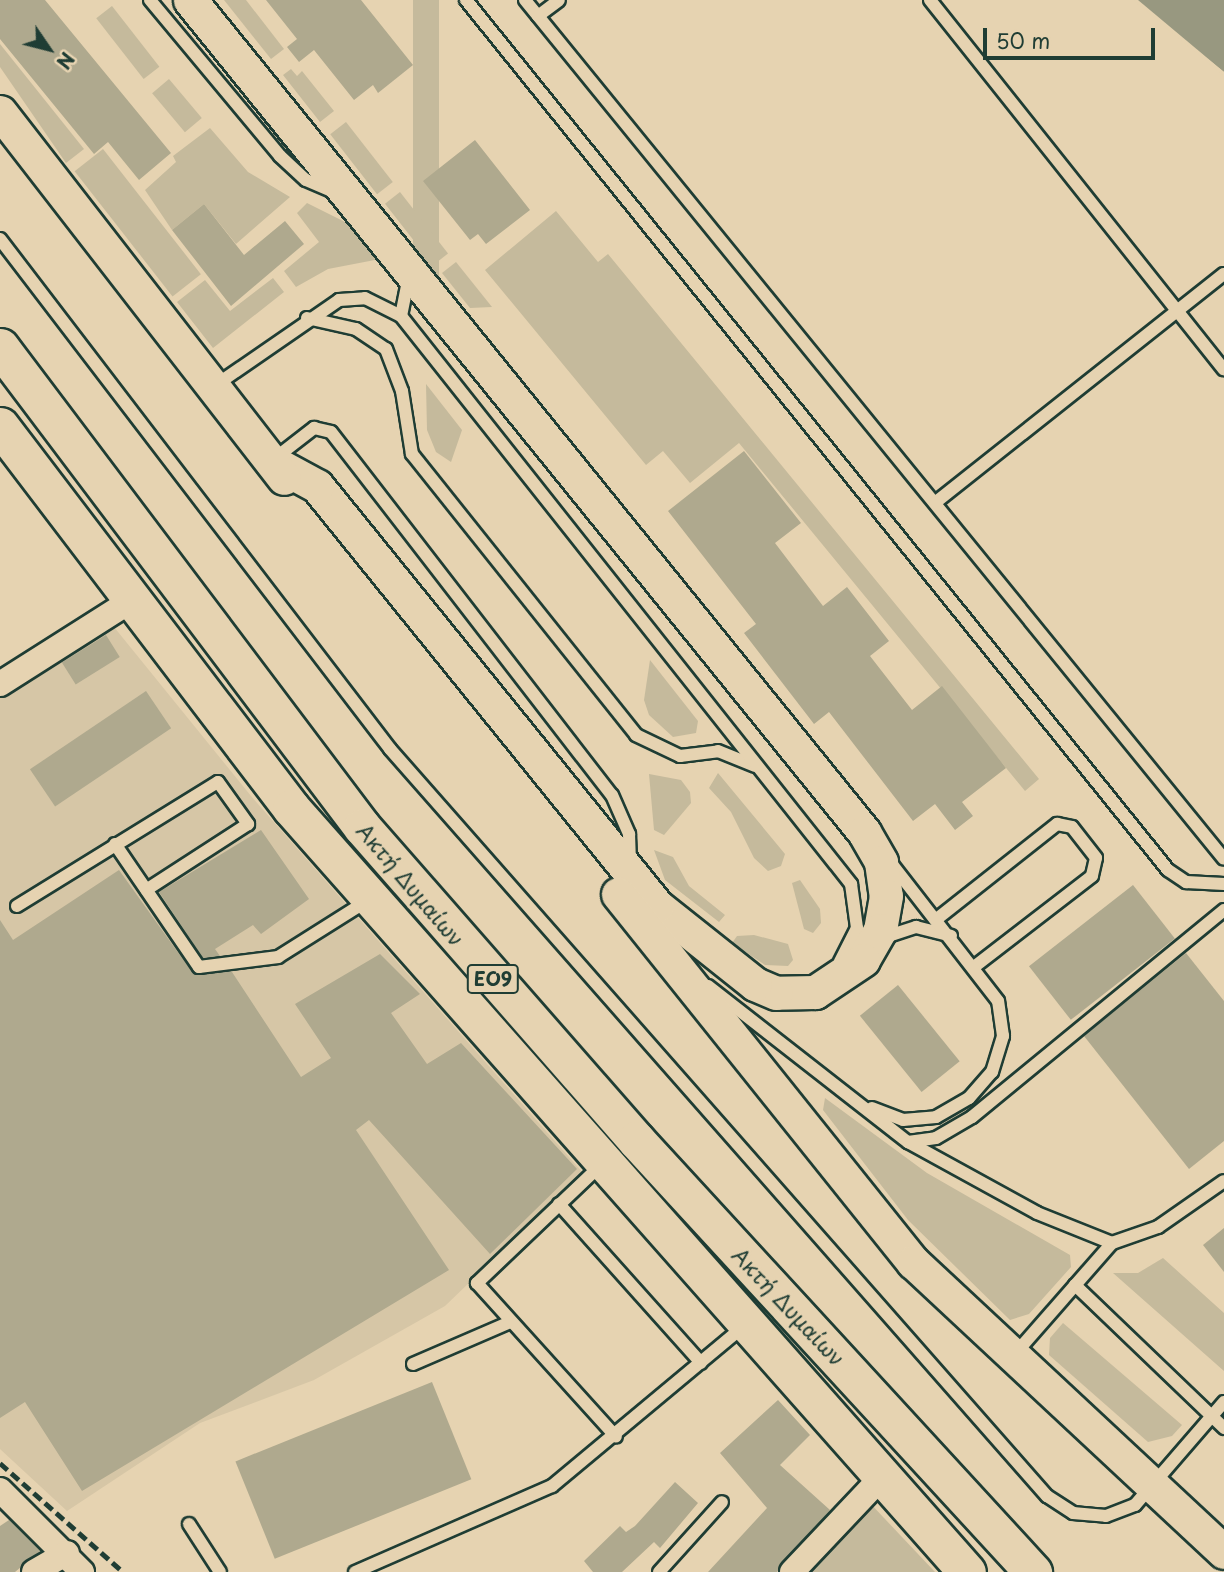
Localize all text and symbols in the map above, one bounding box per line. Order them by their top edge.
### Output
north arrow [14,14,84,84]
scale bar [986,14,1158,58]
text: 50 m [996,24,1050,56]
text: N [50,47,82,75]
street label: Ακτή Δυμαίων [352,817,470,951]
road number: ΕΟ9 [467,964,519,995]
street label: Ακτή Δυμαίων [728,1242,850,1370]

